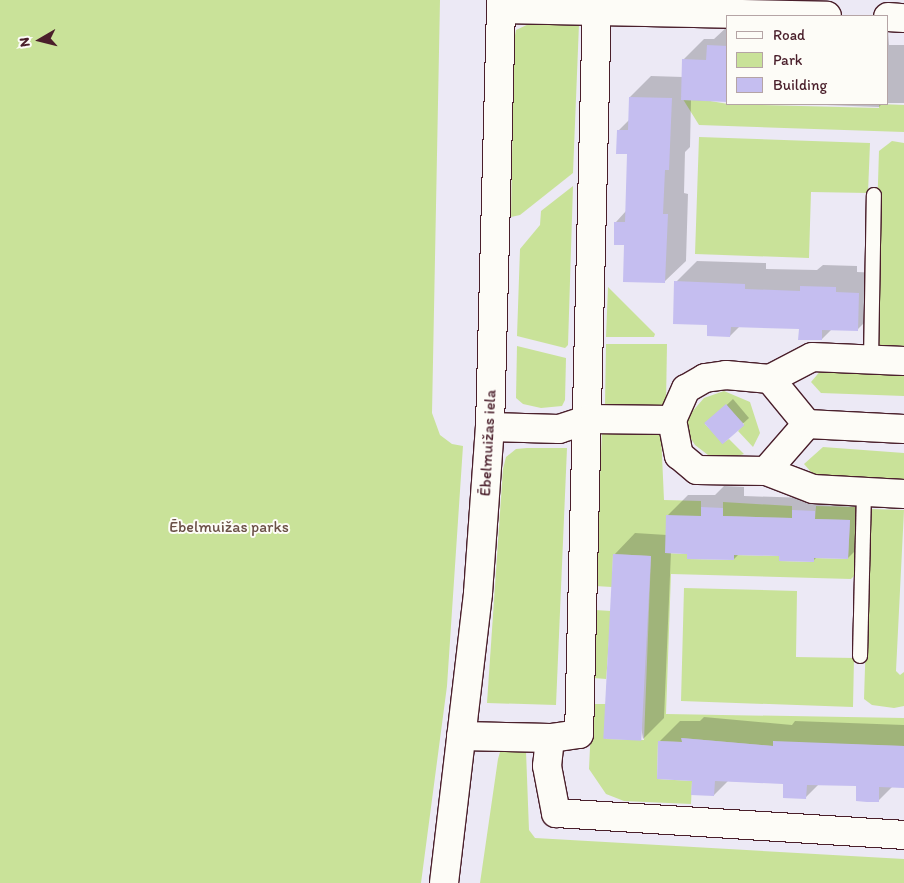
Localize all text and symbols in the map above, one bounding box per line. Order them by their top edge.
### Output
north arrow [15,15,65,65]
legend [726,15,889,105]
text: Road [773,26,805,44]
text: N [16,36,34,48]
text: Park [773,51,803,69]
text: Building [773,76,827,94]
street label: Ēbelmuižas iela [476,389,500,497]
park label: Ēbelmuižas parks [169,517,289,537]

